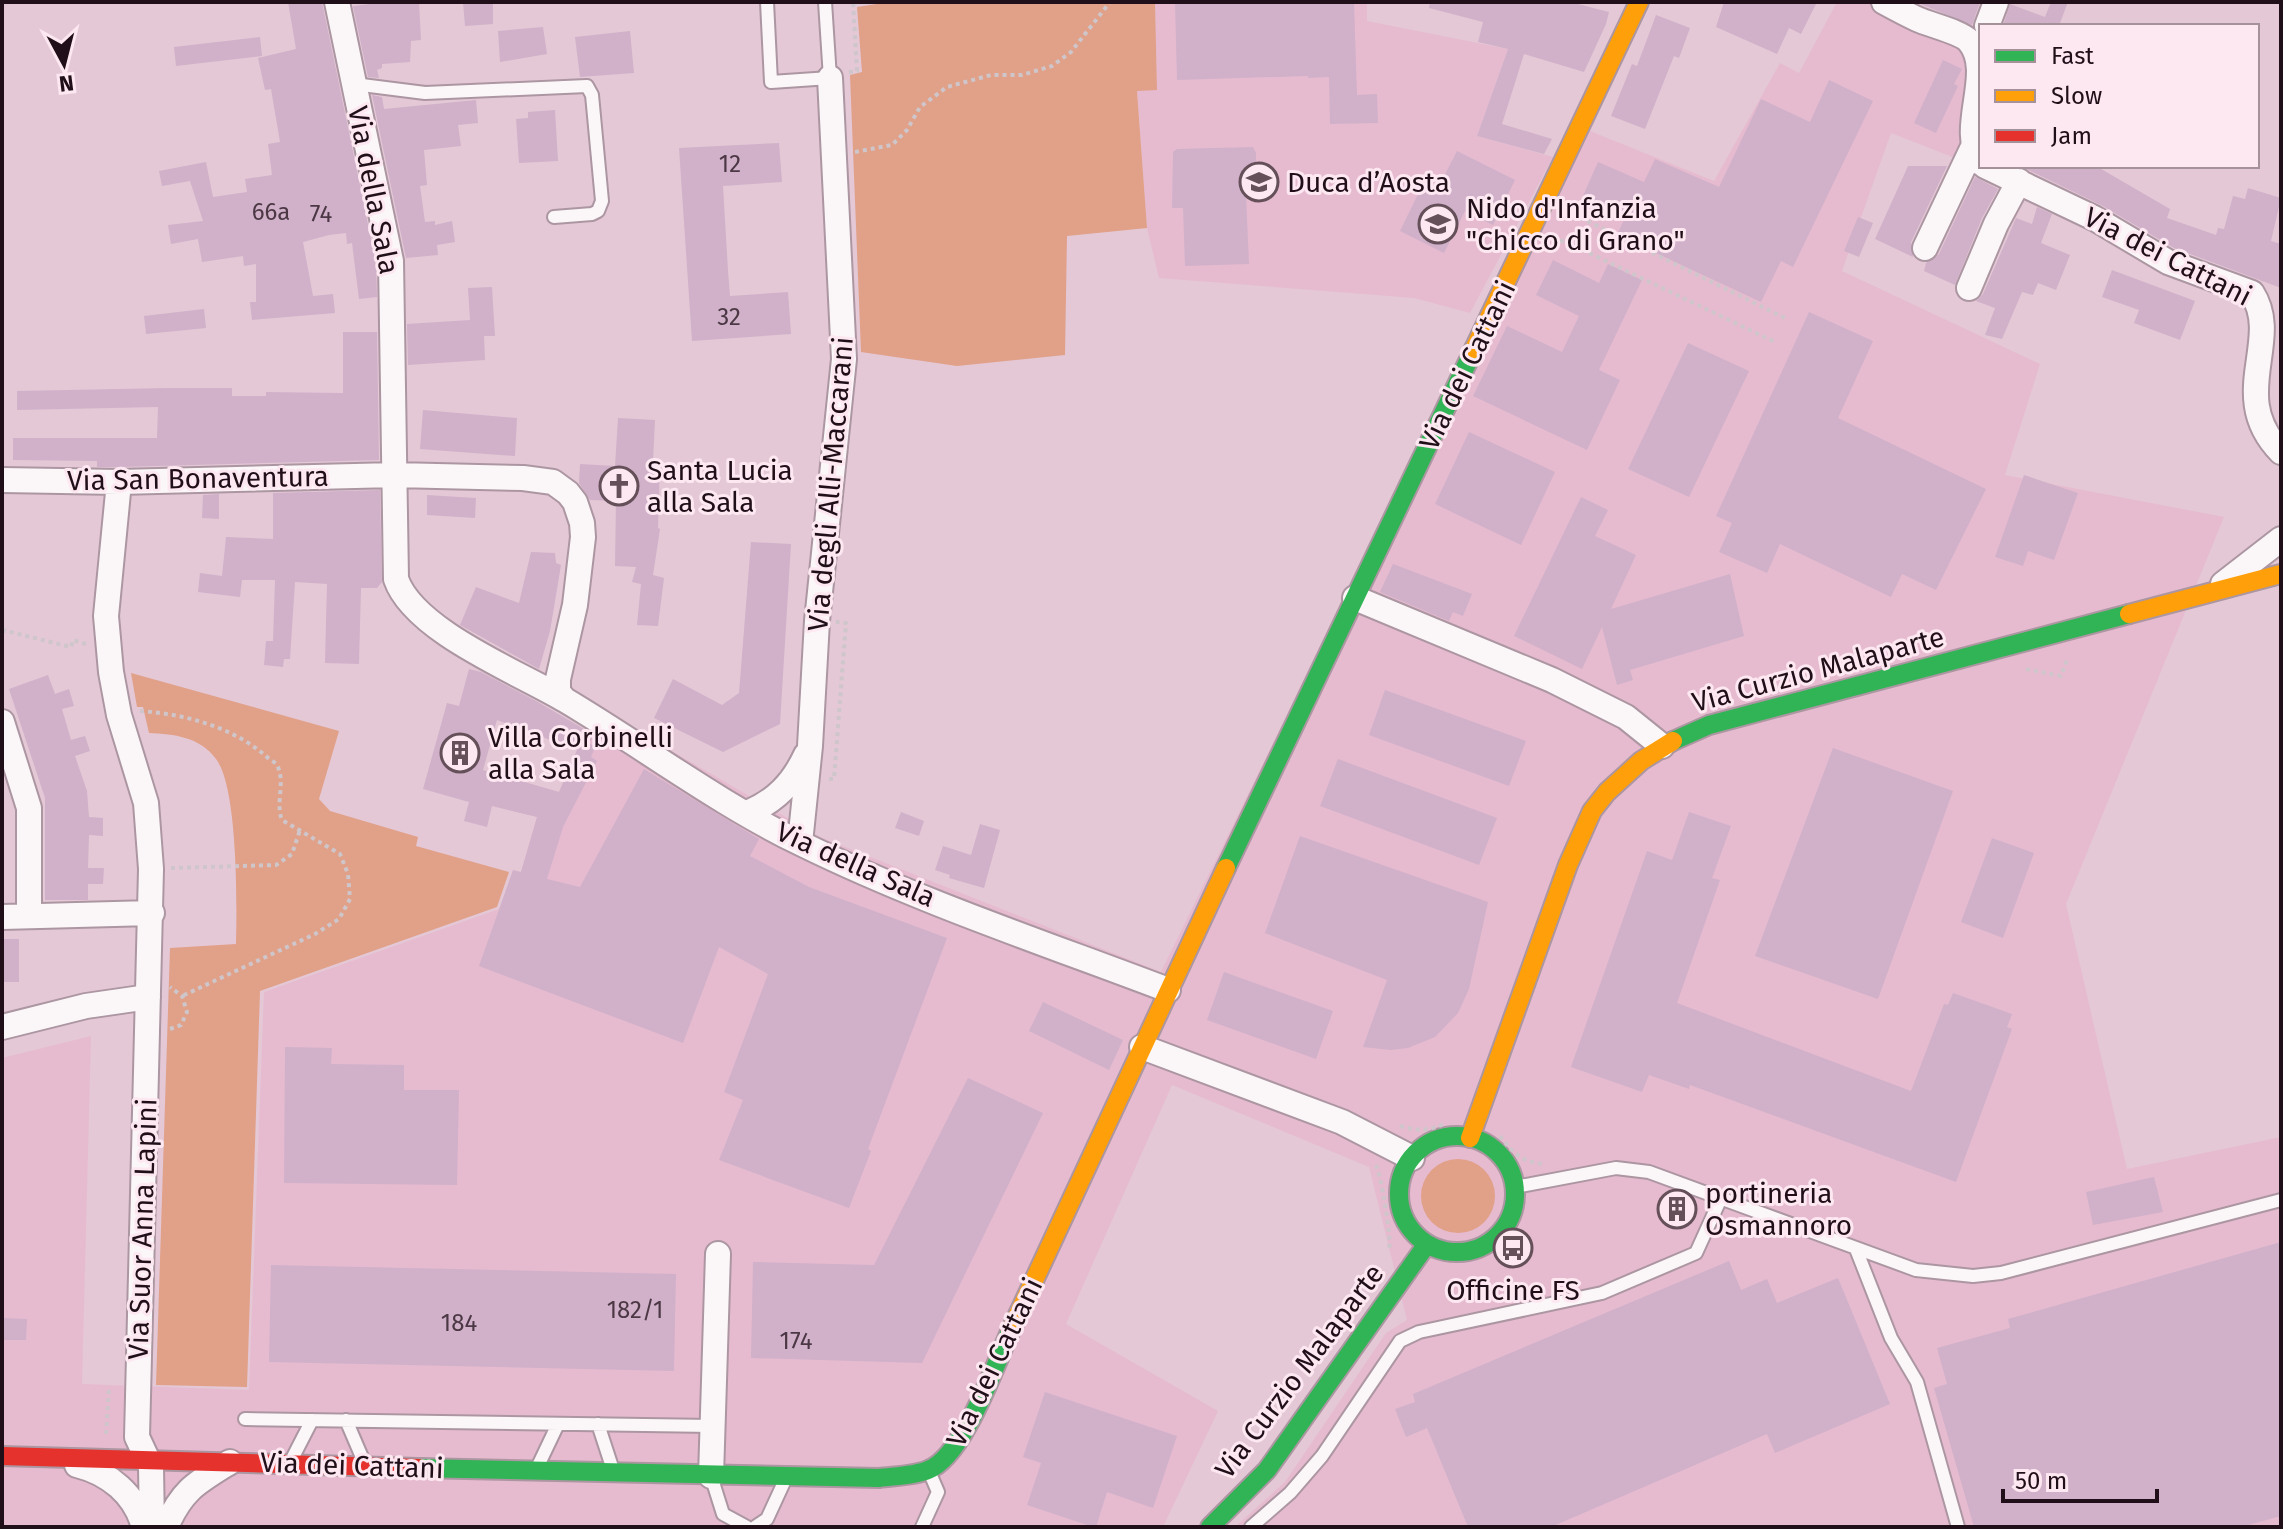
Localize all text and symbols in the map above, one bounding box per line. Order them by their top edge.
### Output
north arrow [24,24,104,104]
legend [1979,24,2259,168]
text: Fast [2051,42,2094,70]
text: N [57,69,75,98]
text: Slow [2051,82,2102,110]
street label: Via della Sala [341,103,406,277]
text: Jam [2051,122,2092,150]
house number: 12 [719,150,741,178]
school or university icon: Duca d’Aosta [1238,161,1280,203]
place label: Duca d’Aosta [1287,166,1450,199]
place label: Nido d'Infanzia "Chicco di Grano" [1466,192,1685,257]
house number: 66a [252,198,290,226]
house number: 74 [310,200,332,228]
street label: Via dei Cattani [2078,200,2257,313]
school or university icon: Nido d'Infanzia "Chicco di Grano" [1417,203,1459,245]
street label: Via dei Cattani [1412,275,1523,455]
house number: 32 [717,303,741,331]
street label: Via degli Alli-Maccarani [801,335,860,633]
place label: Santa Lucia alla Sala [647,454,793,519]
street label: Via San Bonaventura [67,460,329,497]
church icon: Santa Lucia alla Sala [598,465,640,507]
street label: Via Curzio Malaparte [1689,620,1948,719]
place label: Villa Corbinelli alla Sala [488,721,673,786]
building icon: Villa Corbinelli alla Sala [439,732,481,774]
street label: Via della Sala [771,815,940,914]
street label: Via Suor Anna Lapini [121,1098,164,1360]
place label: portineria Osmannoro [1705,1177,1852,1242]
building icon: portineria Osmannoro [1656,1188,1698,1230]
bus stop icon: Officine FS [1492,1227,1534,1269]
street label: Via Curzio Malaparte [1208,1258,1391,1485]
street label: Via dei Cattani [939,1272,1050,1452]
place label: Officine FS [1446,1274,1580,1307]
house number: 182/1 [607,1296,663,1324]
house number: 184 [441,1309,477,1337]
house number: 174 [780,1327,813,1355]
street label: Via dei Cattani [260,1446,444,1485]
scale bar [2003,1453,2157,1503]
text: 50 m [2015,1467,2067,1495]

